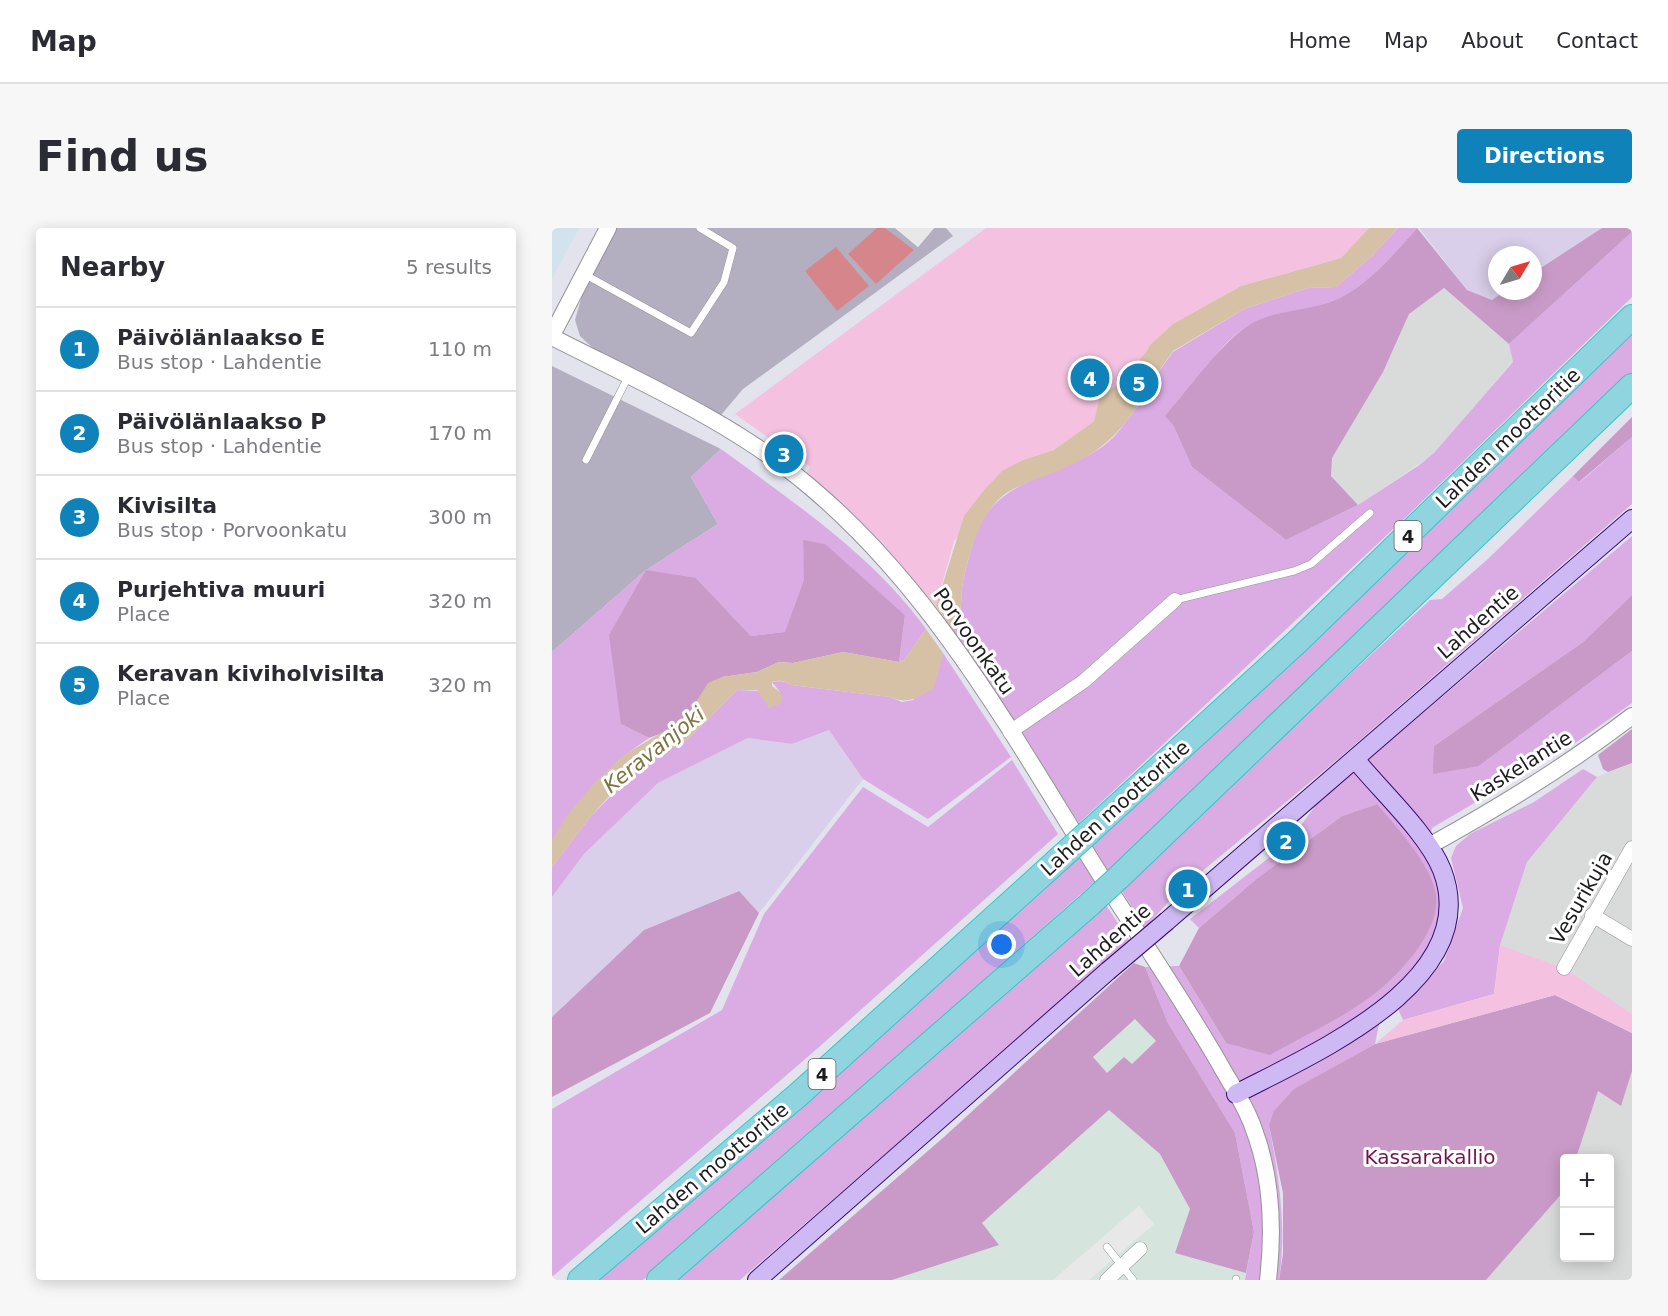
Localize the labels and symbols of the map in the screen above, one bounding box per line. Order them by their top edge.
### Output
north arrow [1488,246,1542,300]
pin: 4 [1070,356,1110,400]
pin: 5 [1120,360,1158,406]
street label: Lahden moottoritie [1431,363,1585,513]
pin: 3 [764,432,804,476]
road number: 4 [1394,521,1422,551]
street label: Lahdentie [1433,580,1523,664]
street label: Porvoonkatu [928,583,1020,699]
water label: Keravanjoki [599,702,709,798]
street label: Kaskelantie [1466,725,1576,807]
street label: Lahden moottoritie [1036,735,1194,881]
pin: 2 [1266,818,1306,864]
street label: Vesurikuja [1545,848,1617,948]
pin: 1 [1168,866,1208,912]
street label: Lahdentie [1065,898,1155,982]
your location [987,930,1016,959]
road number: 4 [808,1059,836,1089]
street label: Lahden moottoritie [631,1097,793,1239]
park label: Kassarakallio [1365,1145,1496,1169]

